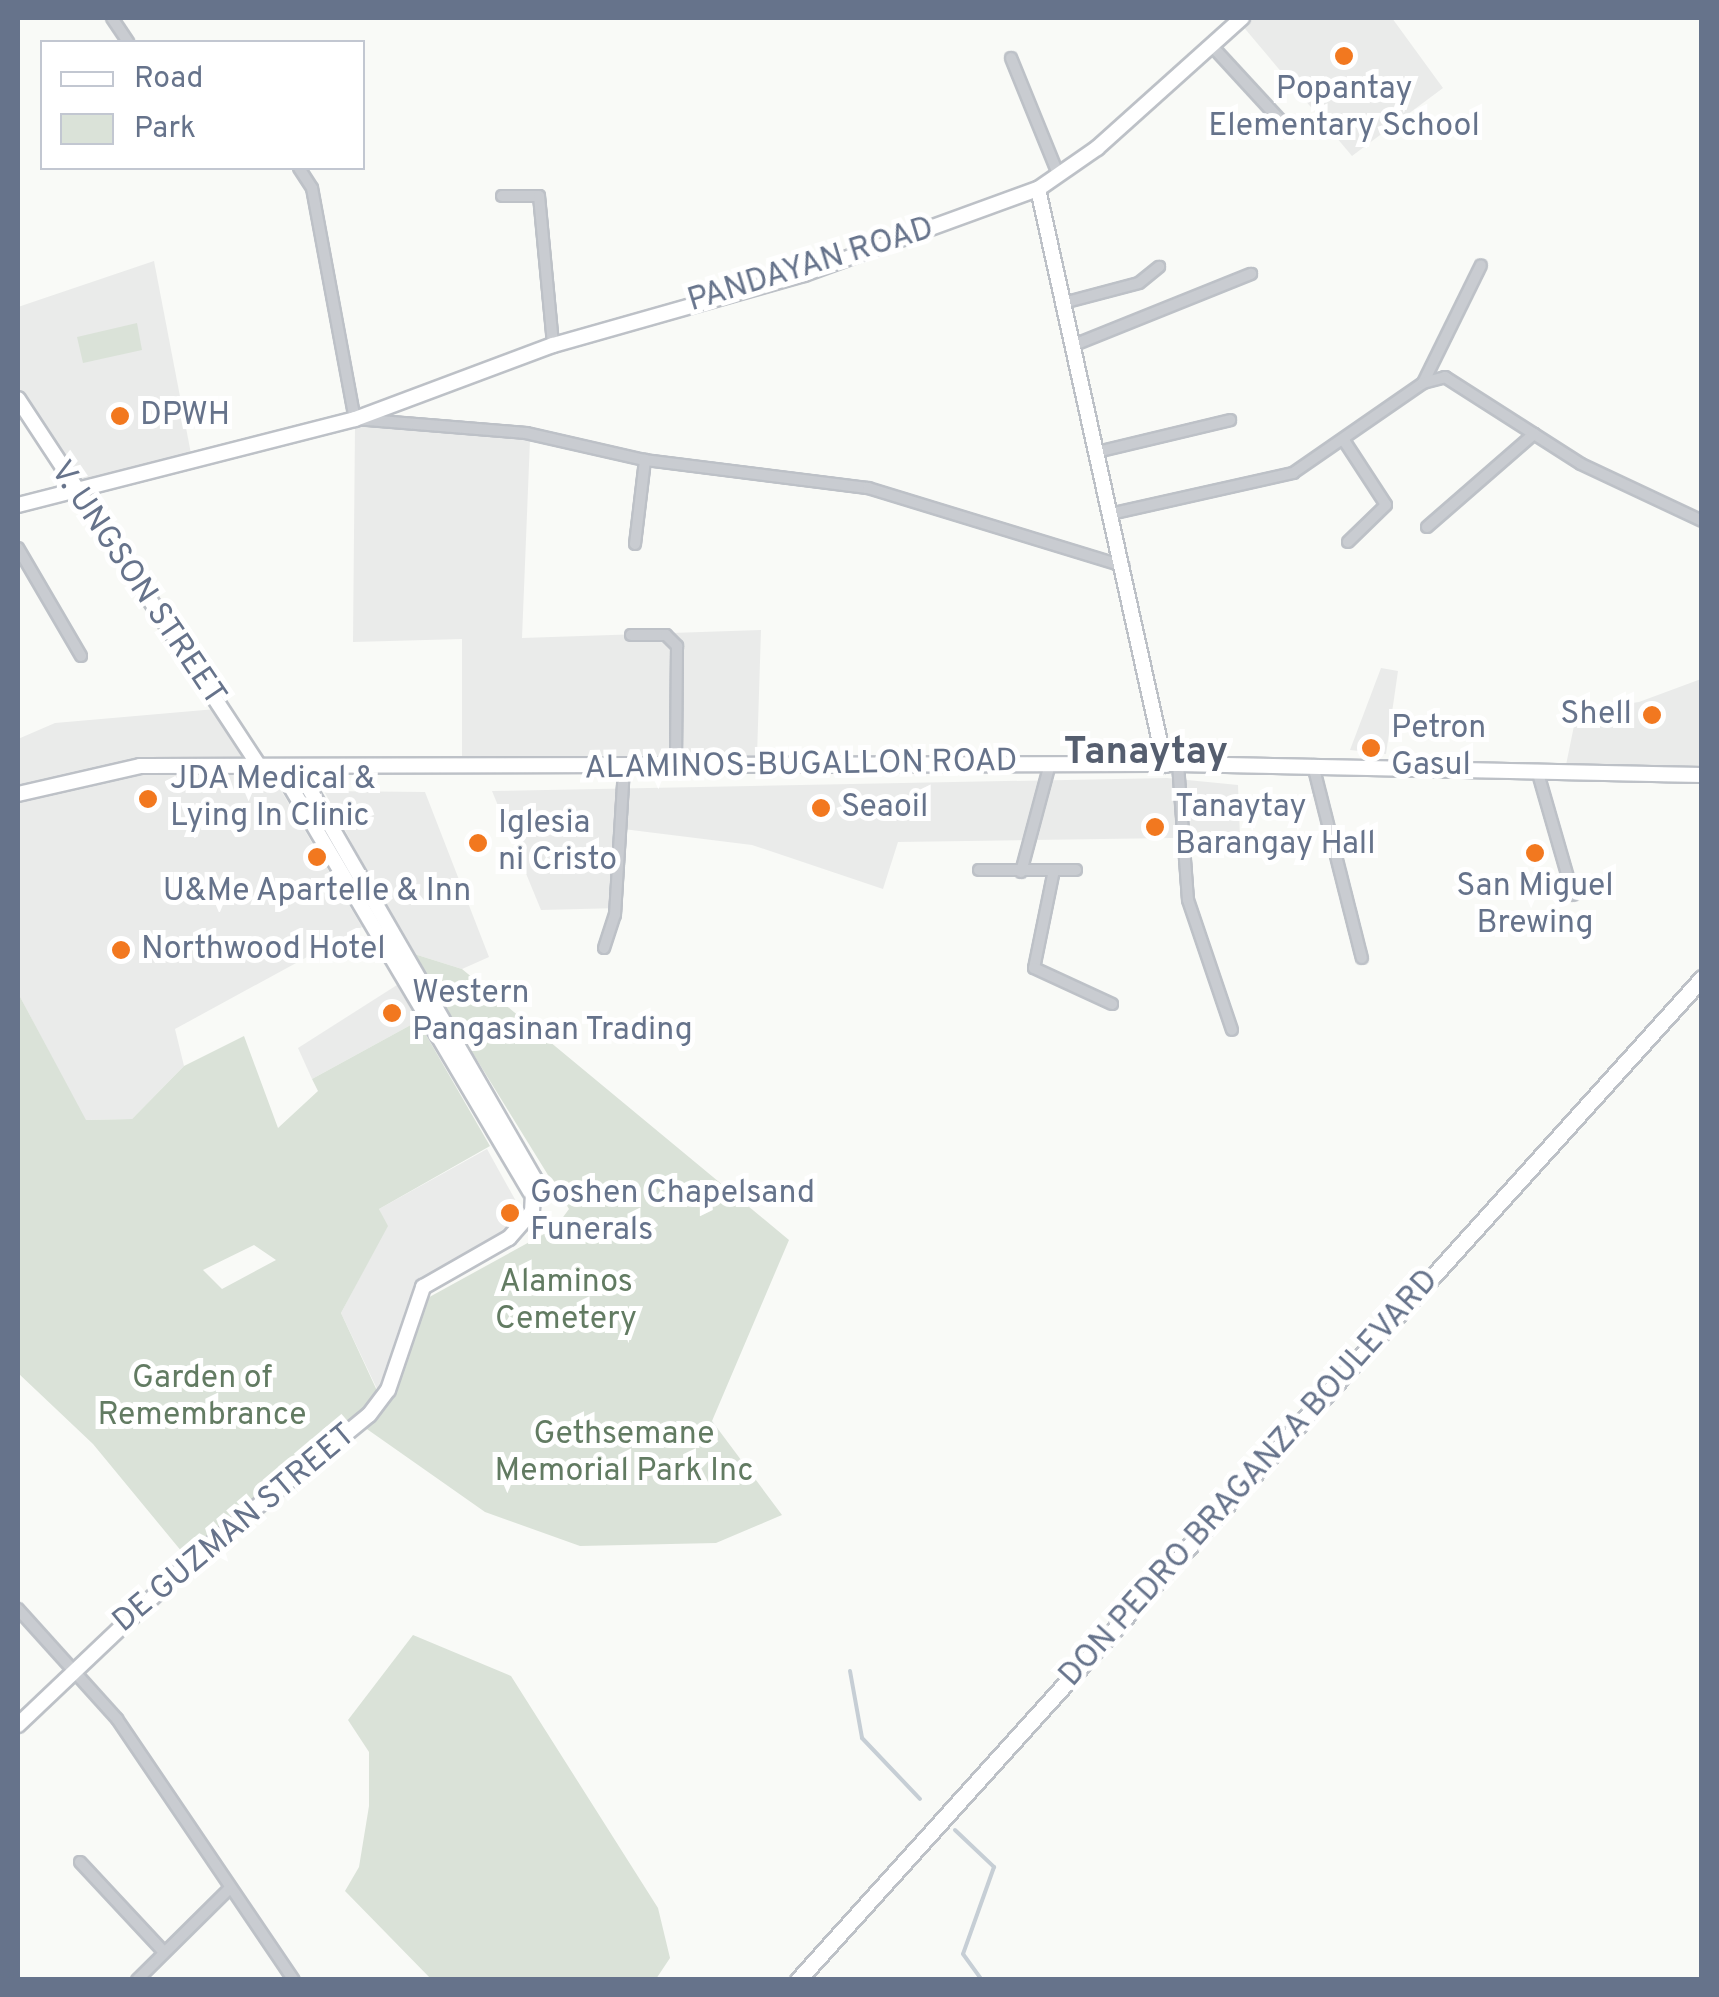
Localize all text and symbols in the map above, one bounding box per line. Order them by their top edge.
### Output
legend [40,40,365,170]
marker: Popantay Elementary School [1333,45,1355,67]
text: Road [134,61,203,98]
place label: Popantay Elementary School [1208,72,1480,147]
text: Park [134,111,196,148]
street label: PANDAYAN ROAD [684,210,938,322]
place label: DPWH [140,397,230,435]
marker: DPWH [109,405,131,427]
street label: V. UNGSON STREET [41,454,233,714]
place label: Shell [1560,696,1632,734]
marker: Shell [1641,704,1663,726]
place label: Petron Gasul [1391,711,1486,786]
district label: Tanaytay [1064,731,1228,777]
marker: Petron Gasul [1360,737,1382,759]
street label: ALAMINOS-BUGALLON ROAD [584,743,1018,789]
place label: JDA Medical & Lying In Clinic [170,762,377,837]
marker: JDA Medical & Lying In Clinic [135,786,161,812]
place label: Seaoil [841,789,928,827]
place label: Tanaytay Barangay Hall [1175,790,1376,865]
marker: Seaoil [810,797,832,819]
place label: Iglesia ni Cristo [498,806,617,881]
marker: Tanaytay Barangay Hall [1144,816,1166,838]
marker: Iglesia ni Cristo [467,832,489,854]
marker: San Miguel Brewing [1524,842,1546,864]
marker: U&Me Apartelle & Inn [306,846,328,868]
place label: San Miguel Brewing [1456,869,1614,944]
place label: U&Me Apartelle & Inn [162,873,472,911]
place label: Northwood Hotel [141,931,386,969]
marker: Northwood Hotel [110,939,132,961]
place label: Western Pangasinan Trading [412,976,694,1051]
marker: Western Pangasinan Trading [381,1002,403,1024]
place label: Goshen Chapelsand Funerals [530,1176,815,1251]
marker: Goshen Chapelsand Funerals [499,1202,521,1224]
street label: DON PEDRO BRAGANZA BOULEVARD [1052,1262,1448,1696]
park label: Alaminos Cemetery [495,1265,637,1340]
park label: Garden of Remembrance [97,1361,307,1436]
street label: DE GUZMAN STREET [106,1416,364,1642]
park label: Gethsemane Memorial Park Inc [495,1417,753,1492]

